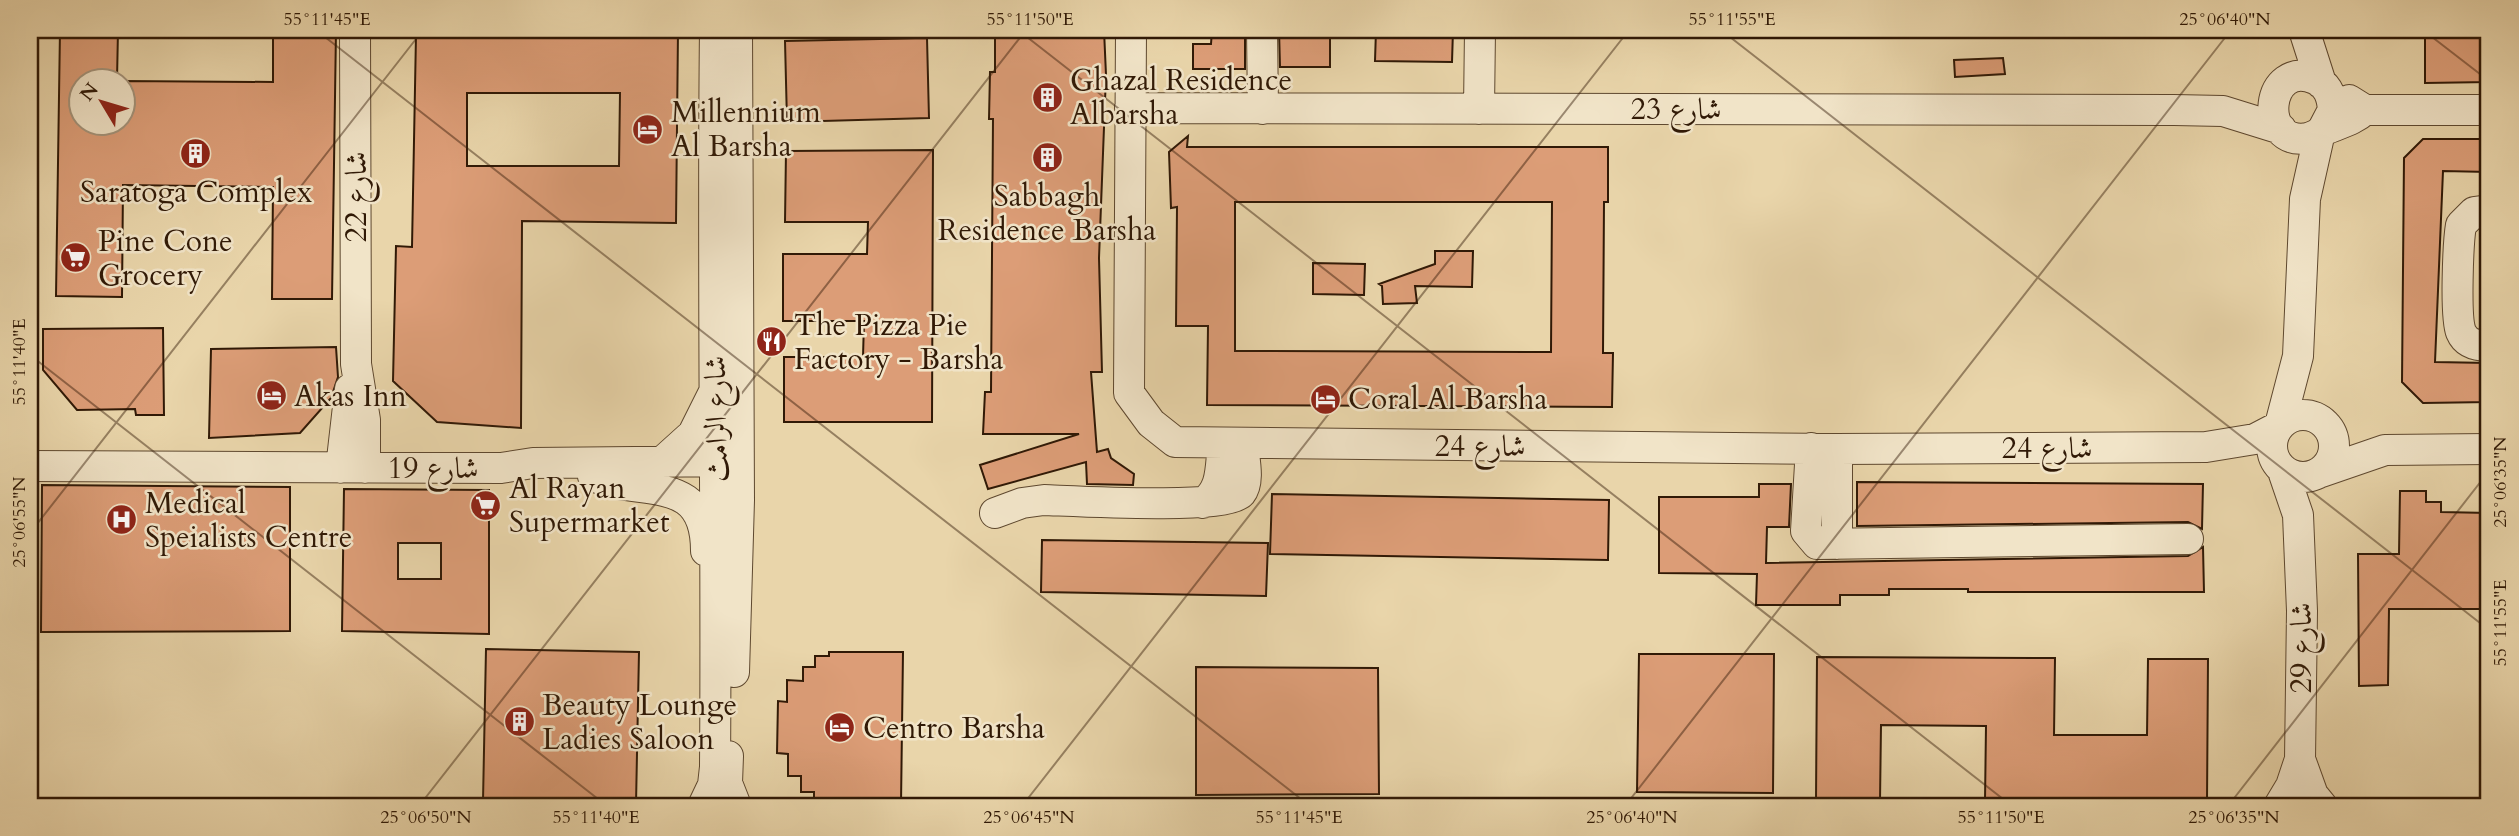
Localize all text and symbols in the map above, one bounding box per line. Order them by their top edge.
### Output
text: 55°11'45"E [283,7,371,32]
text: 55°11'50"E [986,7,1074,32]
text: 55°11'55"E [1688,7,1776,32]
text: 25°06'40"N [2179,7,2271,32]
place label: Ghazal Residence Albarsha [1070,60,1292,135]
north arrow [66,66,136,136]
text: N [74,77,105,107]
building icon: Ghazal Residence Albarsha [1030,80,1064,114]
street label: شارع 23 [1631,89,1721,134]
place label: Millennium Al Barsha [671,92,822,167]
hotel icon: Millennium Al Barsha [631,112,665,146]
building icon: Saratoga Complex [179,137,213,171]
building icon: Sabbagh Residence Barsha [1030,141,1064,175]
street label: شارع 22 [336,152,381,242]
place label: Saratoga Complex [80,172,312,213]
place label: Sabbagh Residence Barsha [938,176,1156,251]
place label: Pine Cone Grocery [98,221,233,296]
supermarket icon: Pine Cone Grocery [58,241,92,275]
place label: The Pizza Pie Factory - Barsha [794,305,1004,380]
text: 55°11'40"E [7,318,32,406]
restaurant icon: The Pizza Pie Factory - Barsha [754,325,788,359]
street label: شارع الرامث [695,355,742,483]
place label: Akas Inn [294,376,407,417]
hotel icon: Akas Inn [254,379,288,413]
place label: Coral Al Barsha [1348,379,1548,420]
hotel icon: Coral Al Barsha [1308,382,1342,416]
street label: شارع 24 [1435,426,1525,471]
street label: شارع 24 [2002,428,2092,473]
text: 25°06'35"N [2488,436,2513,528]
street label: شارع 19 [388,448,478,493]
place label: Al Rayan Supermarket [509,468,670,543]
text: 25°06'55"N [7,476,32,568]
place label: Medical Speialists Centre [145,483,352,558]
supermarket icon: Al Rayan Supermarket [469,488,503,522]
hospital icon: Medical Speialists Centre [105,503,139,537]
text: 55°11'55"E [2488,579,2513,667]
street label: شارع 29 [2281,603,2326,693]
place label: Beauty Lounge Ladies Saloon [542,685,737,760]
building icon: Beauty Lounge Ladies Saloon [502,705,536,739]
place label: Centro Barsha [863,708,1045,749]
hotel icon: Centro Barsha [823,711,857,745]
text: 25°06'50"N [380,805,472,830]
text: 55°11'40"E [552,805,640,830]
text: 25°06'45"N [983,805,1075,830]
text: 55°11'45"E [1255,805,1343,830]
text: 25°06'40"N [1586,805,1678,830]
text: 55°11'50"E [1957,805,2045,830]
text: 25°06'35"N [2188,805,2280,830]

